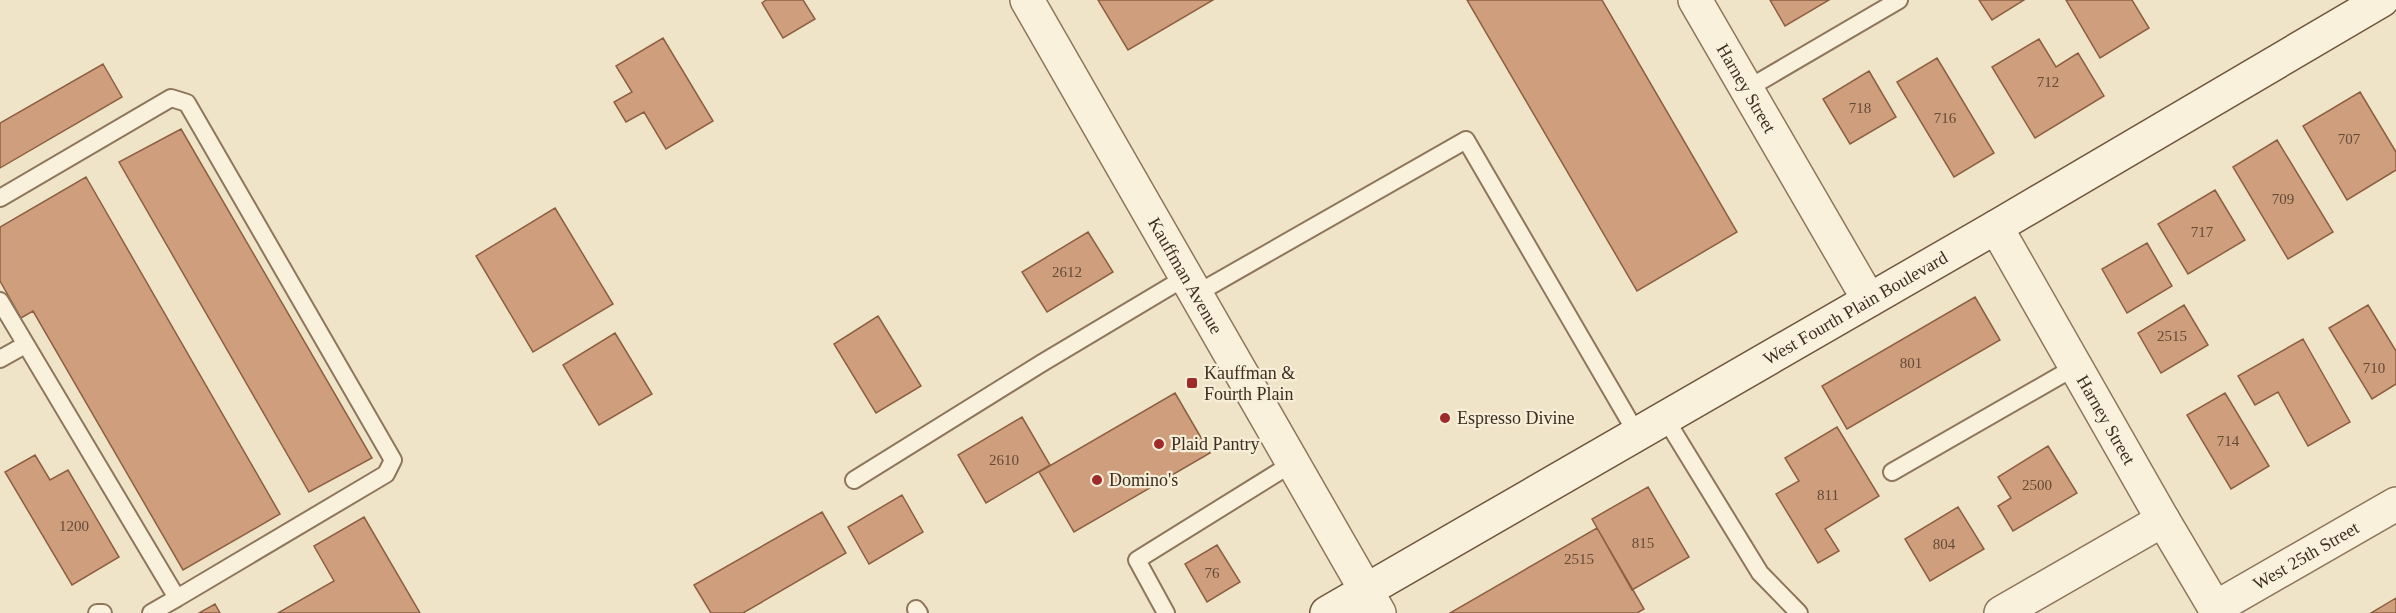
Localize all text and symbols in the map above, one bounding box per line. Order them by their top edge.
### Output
street label: Harney Street [1713,40,1780,136]
house number: 712 [2037,74,2059,90]
house number: 718 [1849,100,1871,116]
house number: 716 [1934,110,1957,126]
house number: 707 [2338,131,2361,147]
house number: 709 [2272,191,2294,207]
street label: Kauffman Avenue [1144,214,1227,337]
house number: 717 [2191,224,2214,240]
street label: West Fourth Plain Boulevard [1760,247,1951,369]
house number: 2612 [1052,264,1082,280]
house number: 2515 [2157,328,2187,344]
house number: 801 [1900,355,1922,371]
house number: 710 [2363,360,2385,376]
place label: Kauffman & Fourth Plain [1204,363,1295,404]
street label: Harney Street [2073,372,2139,468]
marker: Kauffman & Fourth Plain [1185,376,1199,390]
place label: Espresso Divine [1457,408,1574,428]
marker: Espresso Divine [1438,411,1452,425]
house number: 714 [2217,433,2240,449]
place label: Plaid Pantry [1171,434,1260,454]
marker: Plaid Pantry [1152,437,1166,451]
house number: 2610 [989,452,1019,468]
place label: Domino's [1109,470,1178,490]
marker: Domino's [1090,473,1104,487]
house number: 2500 [2022,477,2052,493]
house number: 811 [1817,487,1839,503]
street label: West 25th Street [2250,517,2362,594]
house number: 1200 [59,518,89,534]
house number: 815 [1632,535,1654,551]
house number: 804 [1933,536,1956,552]
house number: 2515 [1564,551,1594,567]
house number: 76 [1205,565,1220,581]

